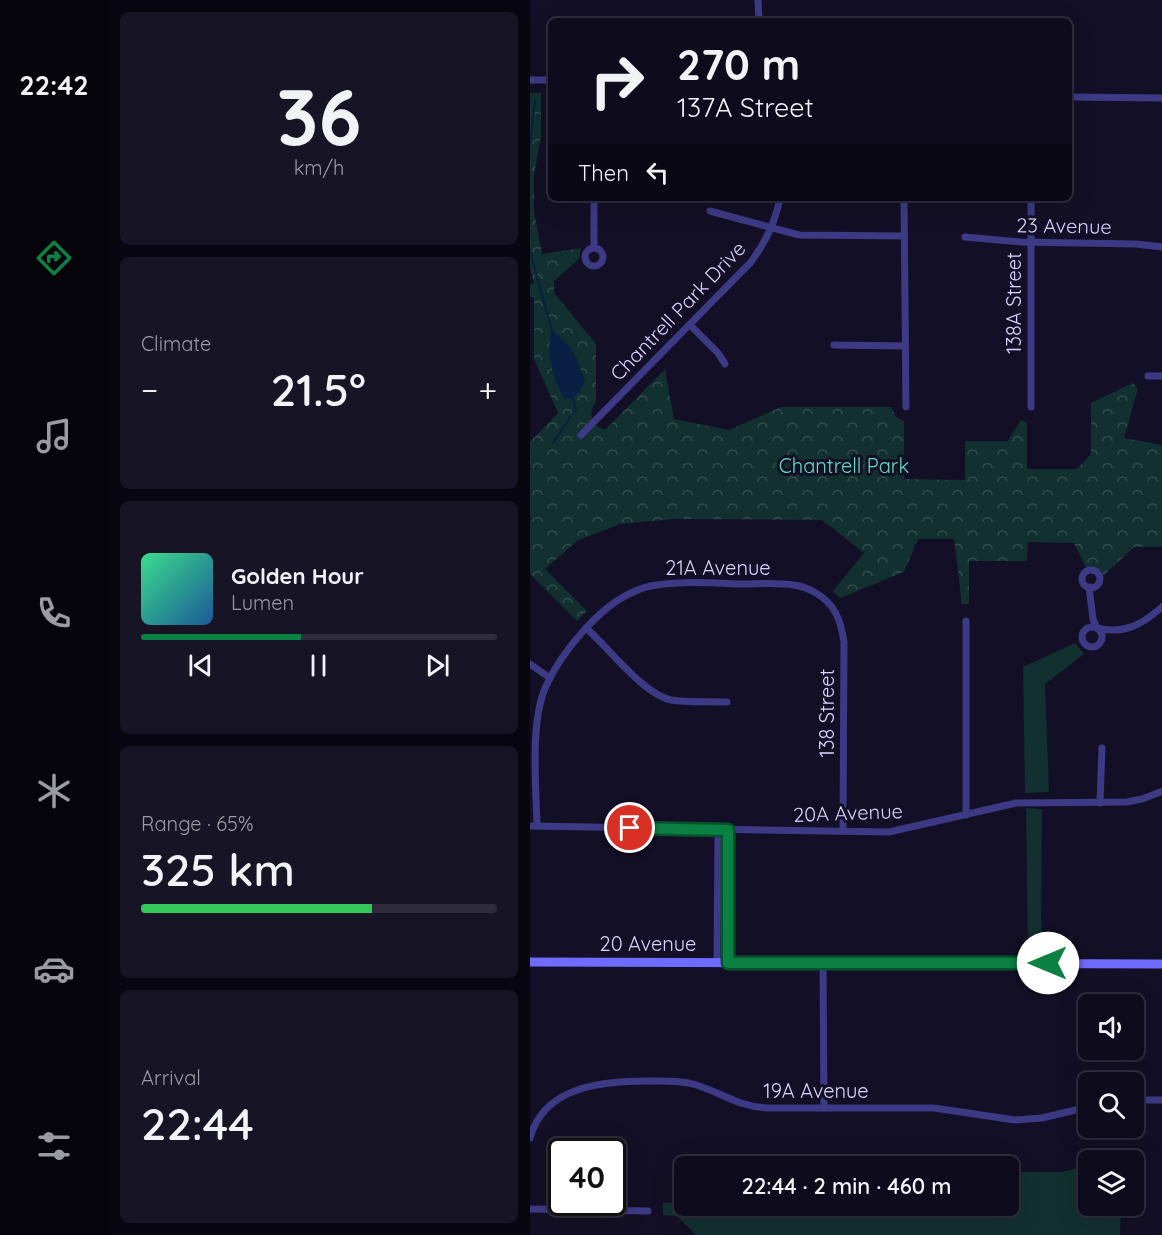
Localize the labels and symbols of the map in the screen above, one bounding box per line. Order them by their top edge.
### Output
street label: 23 Avenue [1016,212,1112,239]
street label: Chantrell Park Drive [605,236,751,386]
street label: 138A Street [1001,252,1026,354]
park label: Chantrell Park [779,453,909,478]
street label: 21A Avenue [665,555,771,580]
street label: 138 Street [814,668,839,757]
street label: 20A Avenue [793,798,903,827]
pin [604,802,655,853]
street label: 20 Avenue [600,931,696,956]
position arrow [1016,931,1080,995]
street label: 19A Avenue [763,1078,869,1103]
speed limit sign: 40 [548,1138,626,1216]

